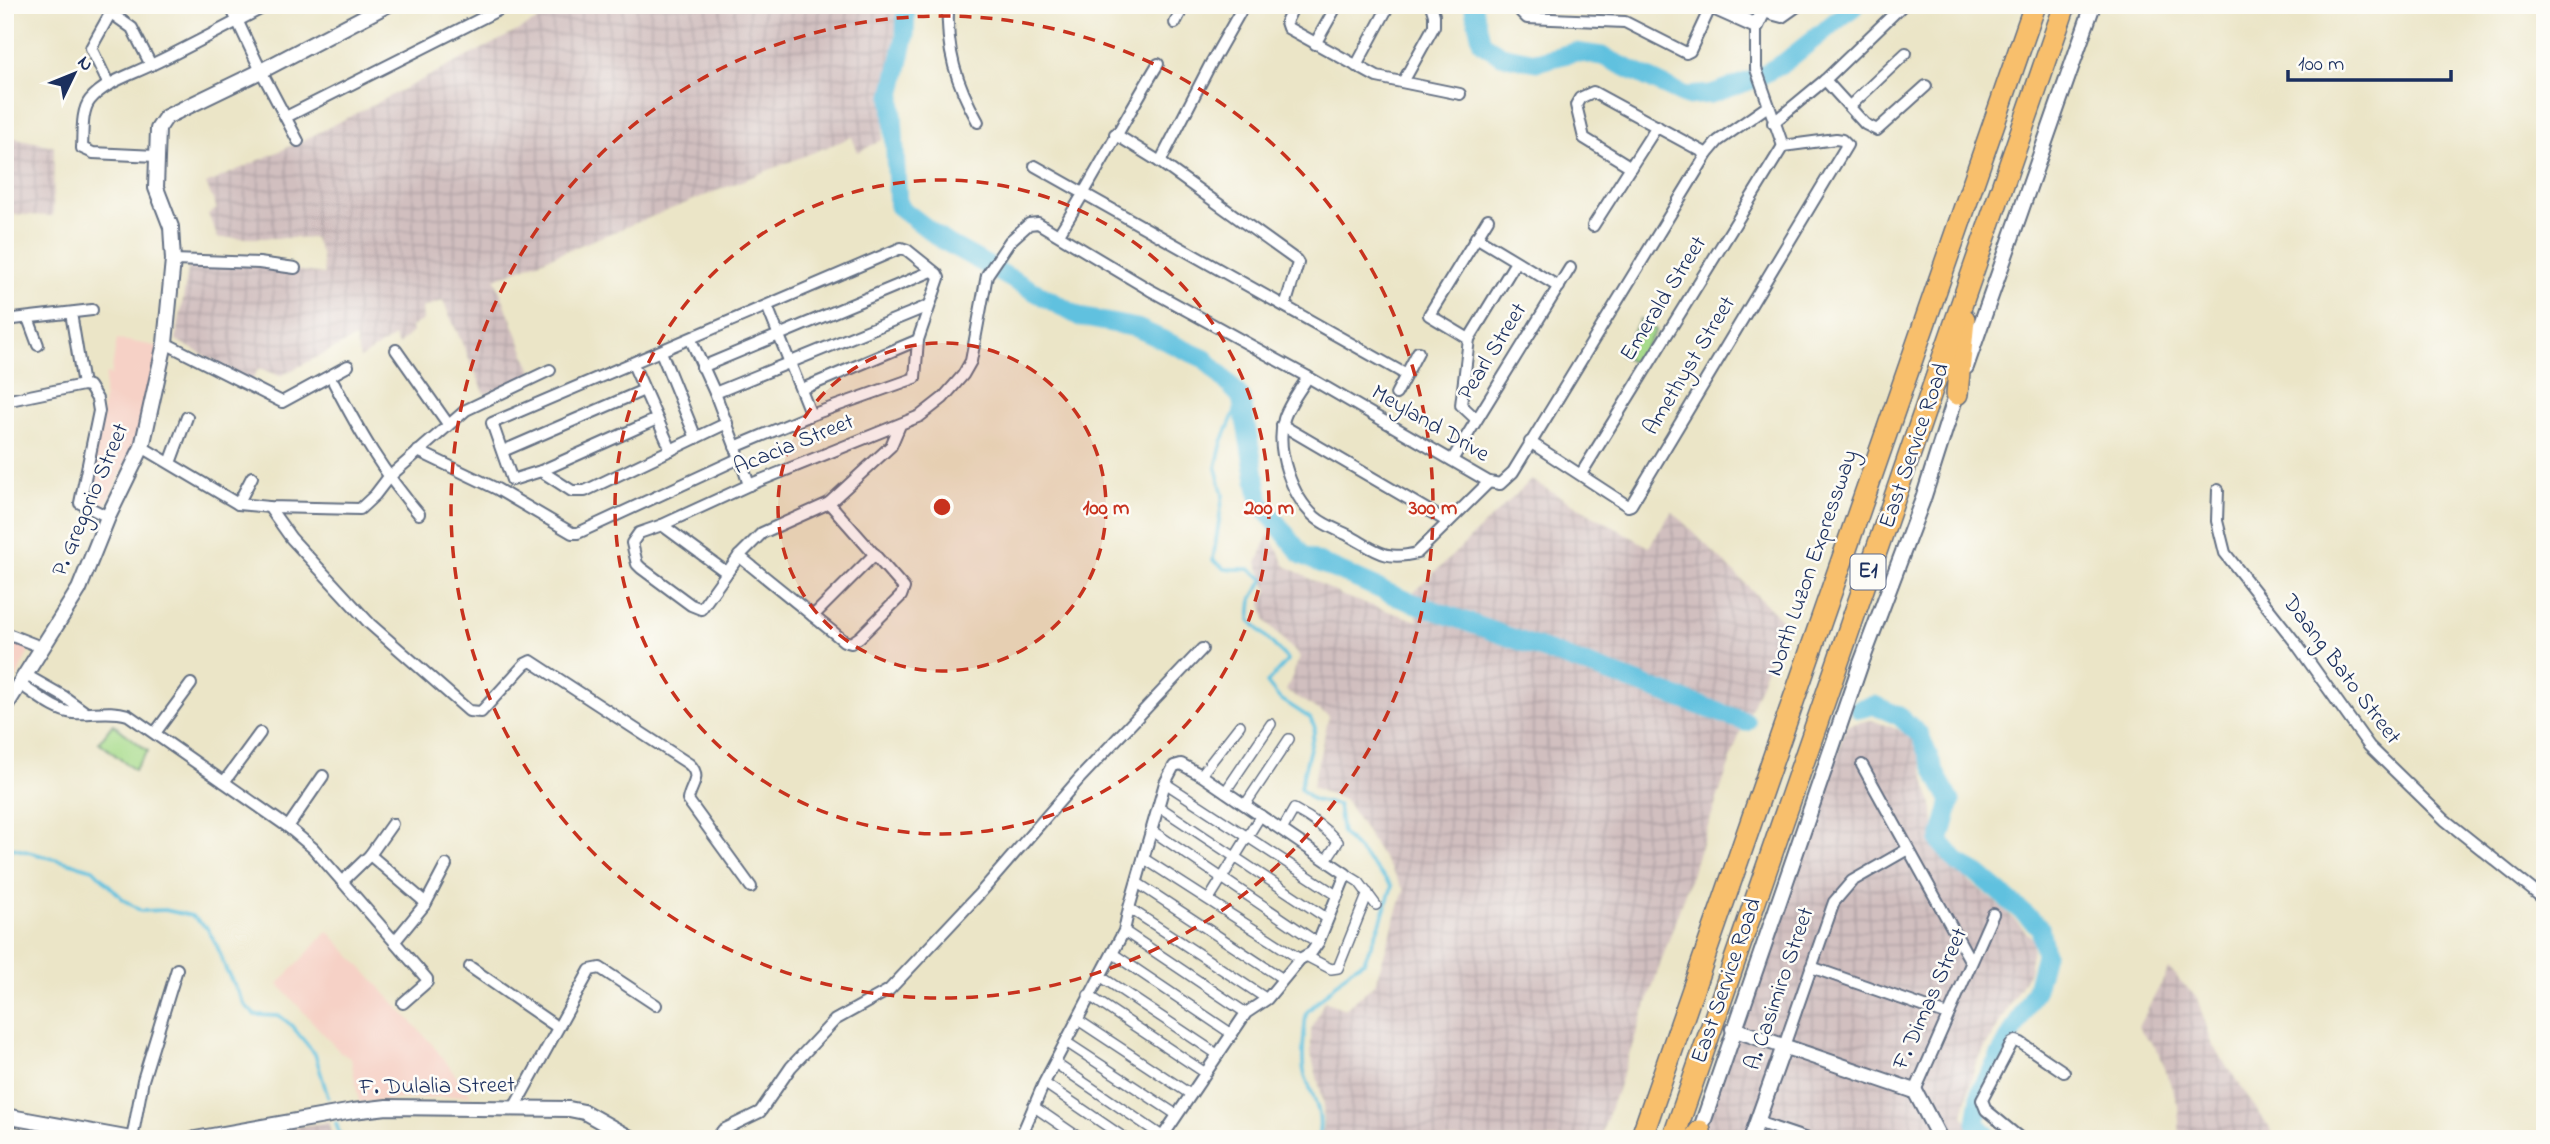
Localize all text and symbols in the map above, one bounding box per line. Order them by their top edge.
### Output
north arrow [38,38,108,108]
scale bar [2288,38,2450,82]
text: N [70,50,99,78]
text: 100 m [2298,50,2344,80]
street label: Emerald Street [1612,230,1716,368]
street label: Amethyst Street [1635,290,1746,443]
street label: Pearl Street [1450,297,1536,407]
street label: East Service Road [1871,359,1959,533]
street label: Meyland Drive [1364,377,1496,473]
street label: Acacia Street [729,406,859,484]
street label: P. Gregorio Street [44,418,139,582]
street label: North Luzon Expressway [1759,445,1869,681]
text: 100 m [1083,494,1129,524]
text: 200 m [1243,494,1294,524]
text: 300 m [1408,494,1457,524]
centre of rings [930,495,954,519]
road number: E1 [1850,554,1885,590]
street label: Daang Bato Street [2272,587,2409,753]
street label: East Service Road [1683,894,1771,1068]
street label: A. Casimiro Street [1737,903,1823,1075]
street label: F. Dimas Street [1885,923,1977,1076]
street label: F. Dulalia Street [358,1069,515,1105]

